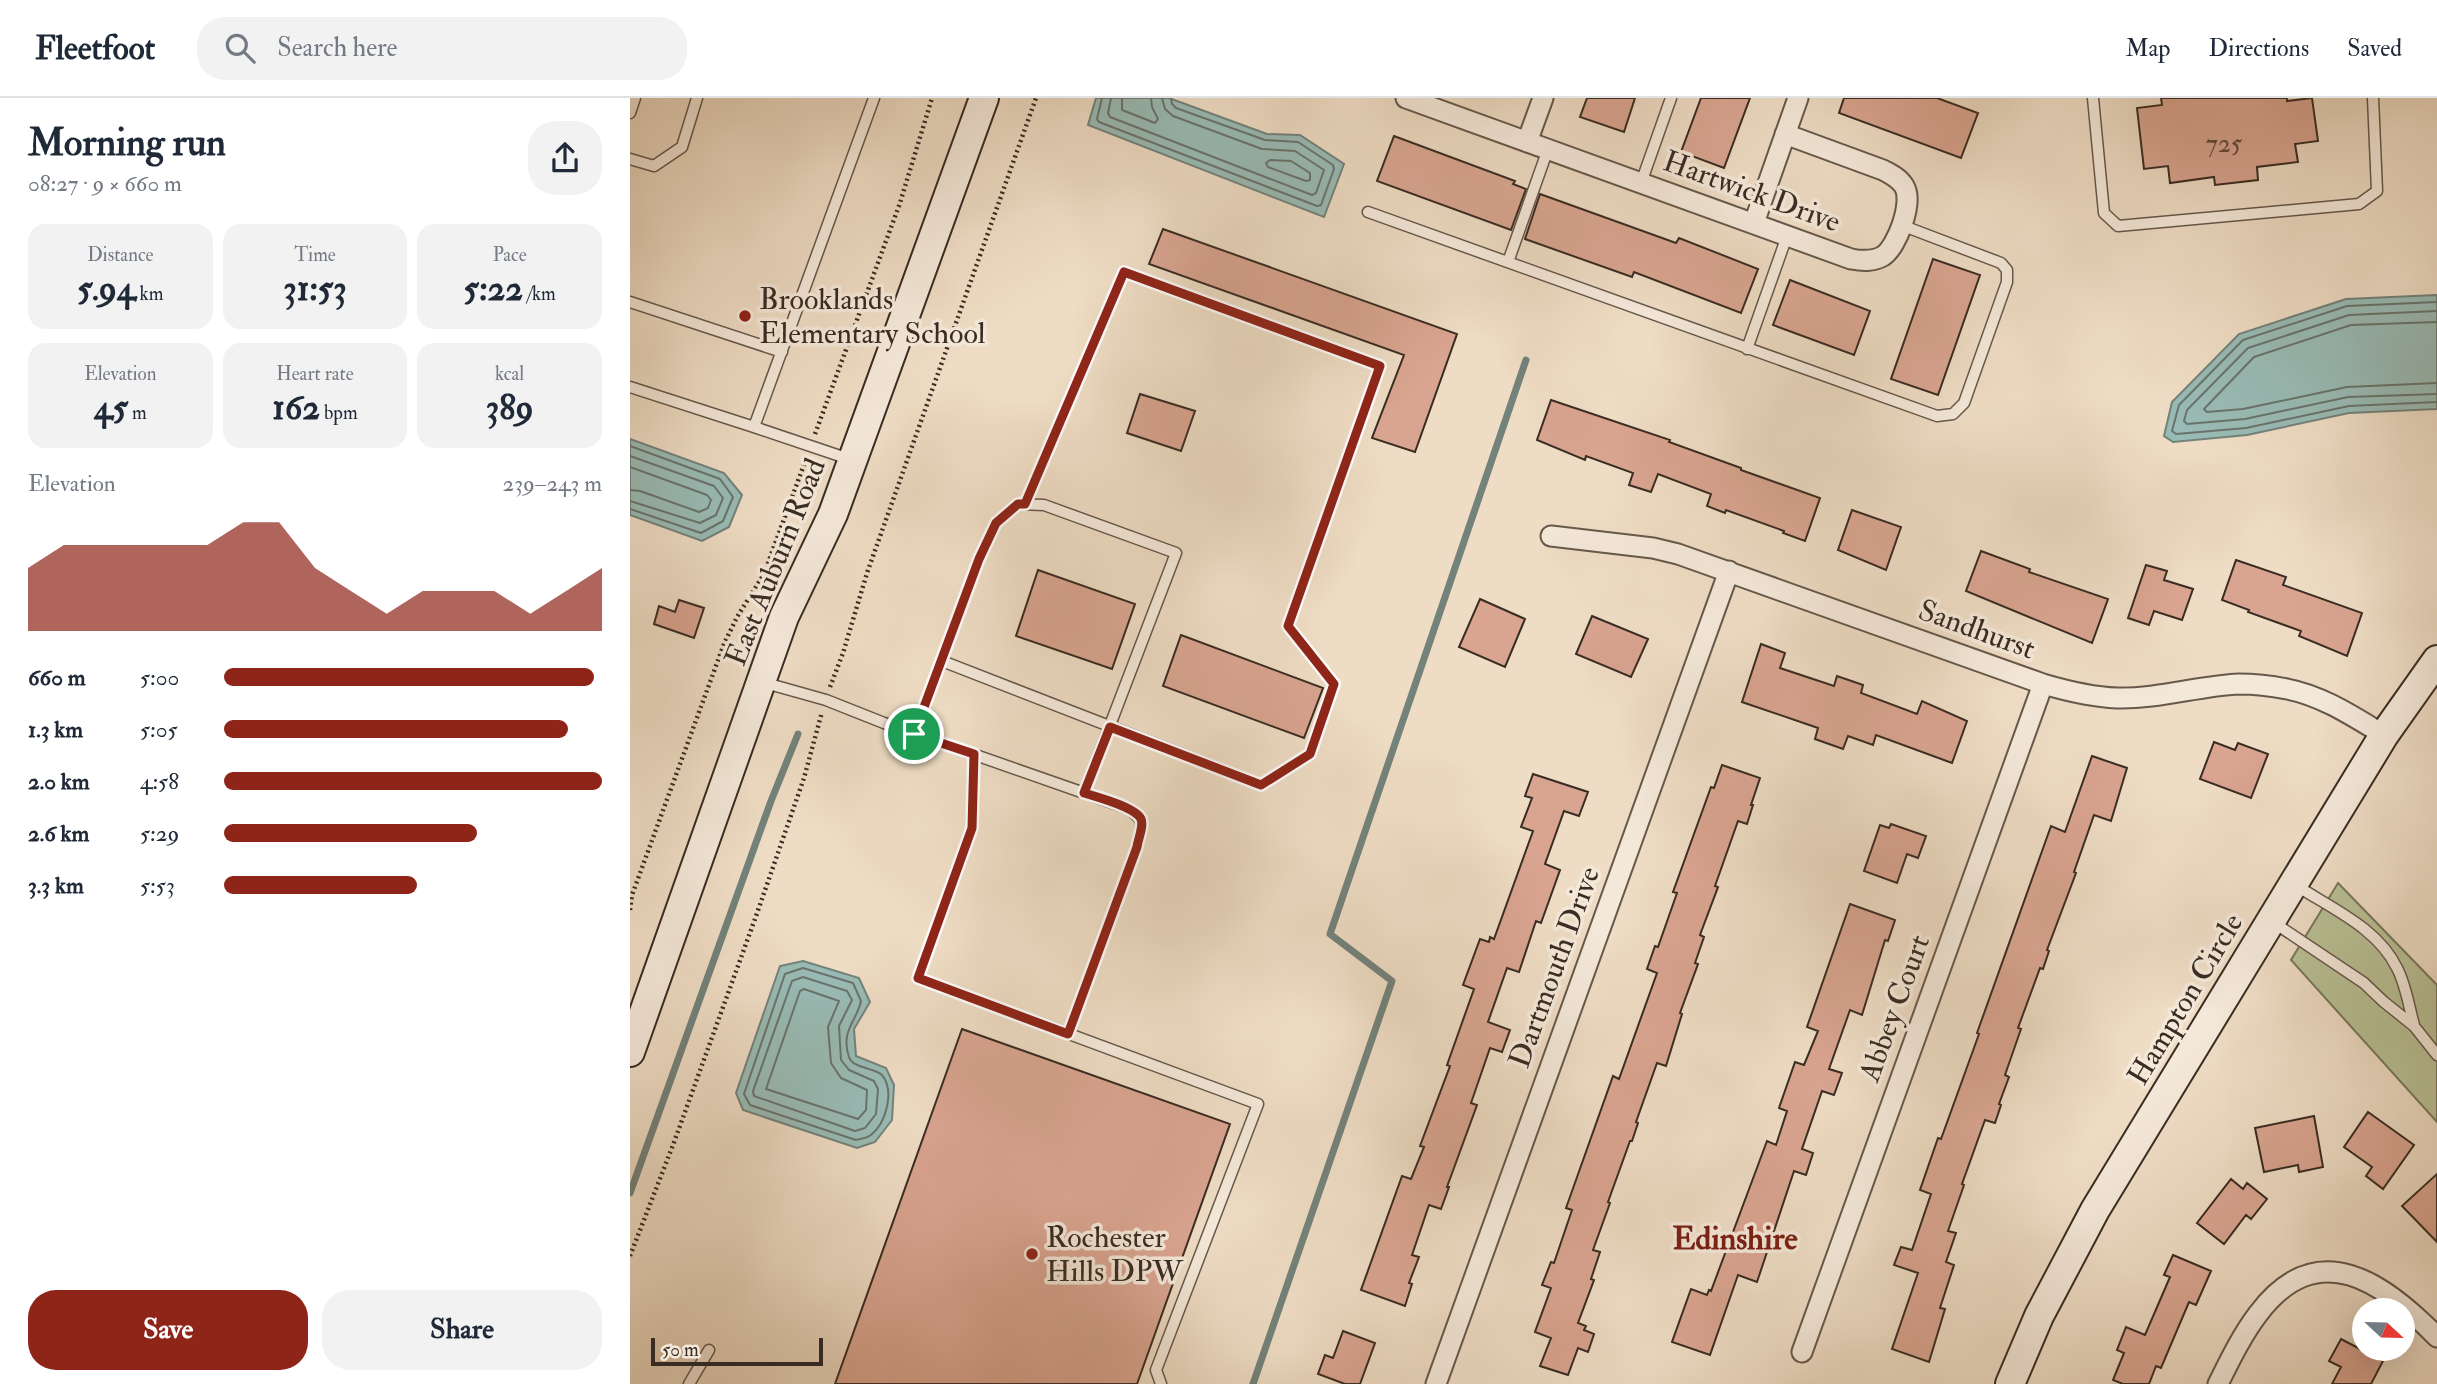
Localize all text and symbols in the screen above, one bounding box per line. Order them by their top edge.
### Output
search box [197,17,687,80]
text: Fleetfoot [35,28,155,69]
icon: search [221,29,259,67]
text: Search here [277,32,397,64]
text: Map [2125,33,2170,64]
text: Directions [2208,33,2309,64]
text: Saved [2347,33,2402,64]
text: Morning run [28,119,226,167]
button: share [528,121,602,195]
house number: 725 [2206,128,2243,160]
street label: Hartwick Drive [1658,142,1845,241]
text: 08:27 · 9 × 660 m [28,169,182,198]
text: Distance [87,243,154,267]
text: Time [294,243,336,267]
text: Pace [493,243,527,267]
text: 5.94 [77,267,136,311]
text: 31:53 [283,267,347,311]
text: 5:22 [464,267,523,311]
place label: Brooklands Elementary School [759,281,986,352]
text: km [136,282,163,306]
text: /km [523,282,556,306]
marker: Brooklands Elementary School [737,308,753,324]
text: Elevation [84,362,157,386]
text: Heart rate [276,362,354,386]
text: kcal [495,362,524,386]
text: 45 [94,386,128,430]
text: 162 [272,386,320,430]
text: 389 [486,386,534,430]
text: m [128,401,147,425]
text: bpm [320,401,358,425]
street label: East Auburn Road [717,453,834,671]
text: Elevation [28,469,116,498]
text: 239–243 m [503,469,602,498]
street label: Sandhurst [1913,591,2040,668]
text: 660 m [28,663,86,692]
text: 5:00 [140,663,179,692]
pin [884,704,944,764]
text: 1.3 km [28,715,83,744]
text: 5:05 [140,715,178,744]
icon: arrive [895,715,933,753]
text: 2.0 km [28,767,90,796]
text: 4:58 [140,767,179,796]
text: 2.6 km [28,819,89,848]
text: 5:29 [140,819,179,848]
street label: Dartmouth Drive [1501,862,1608,1073]
text: 3.3 km [28,871,84,900]
text: 5:53 [140,871,175,900]
street label: Hampton Circle [2120,907,2251,1092]
street label: Abbey Court [1851,930,1938,1088]
place label: Rochester Hills DPW [1046,1219,1184,1290]
district label: Edinshire [1672,1219,1798,1259]
marker: Rochester Hills DPW [1024,1246,1040,1262]
button: Save [28,1290,308,1370]
button: Share [322,1290,602,1370]
north arrow [2352,1298,2415,1362]
map controls [2352,1298,2415,1361]
scale bar [651,1335,822,1367]
text: 50 m [662,1338,699,1362]

